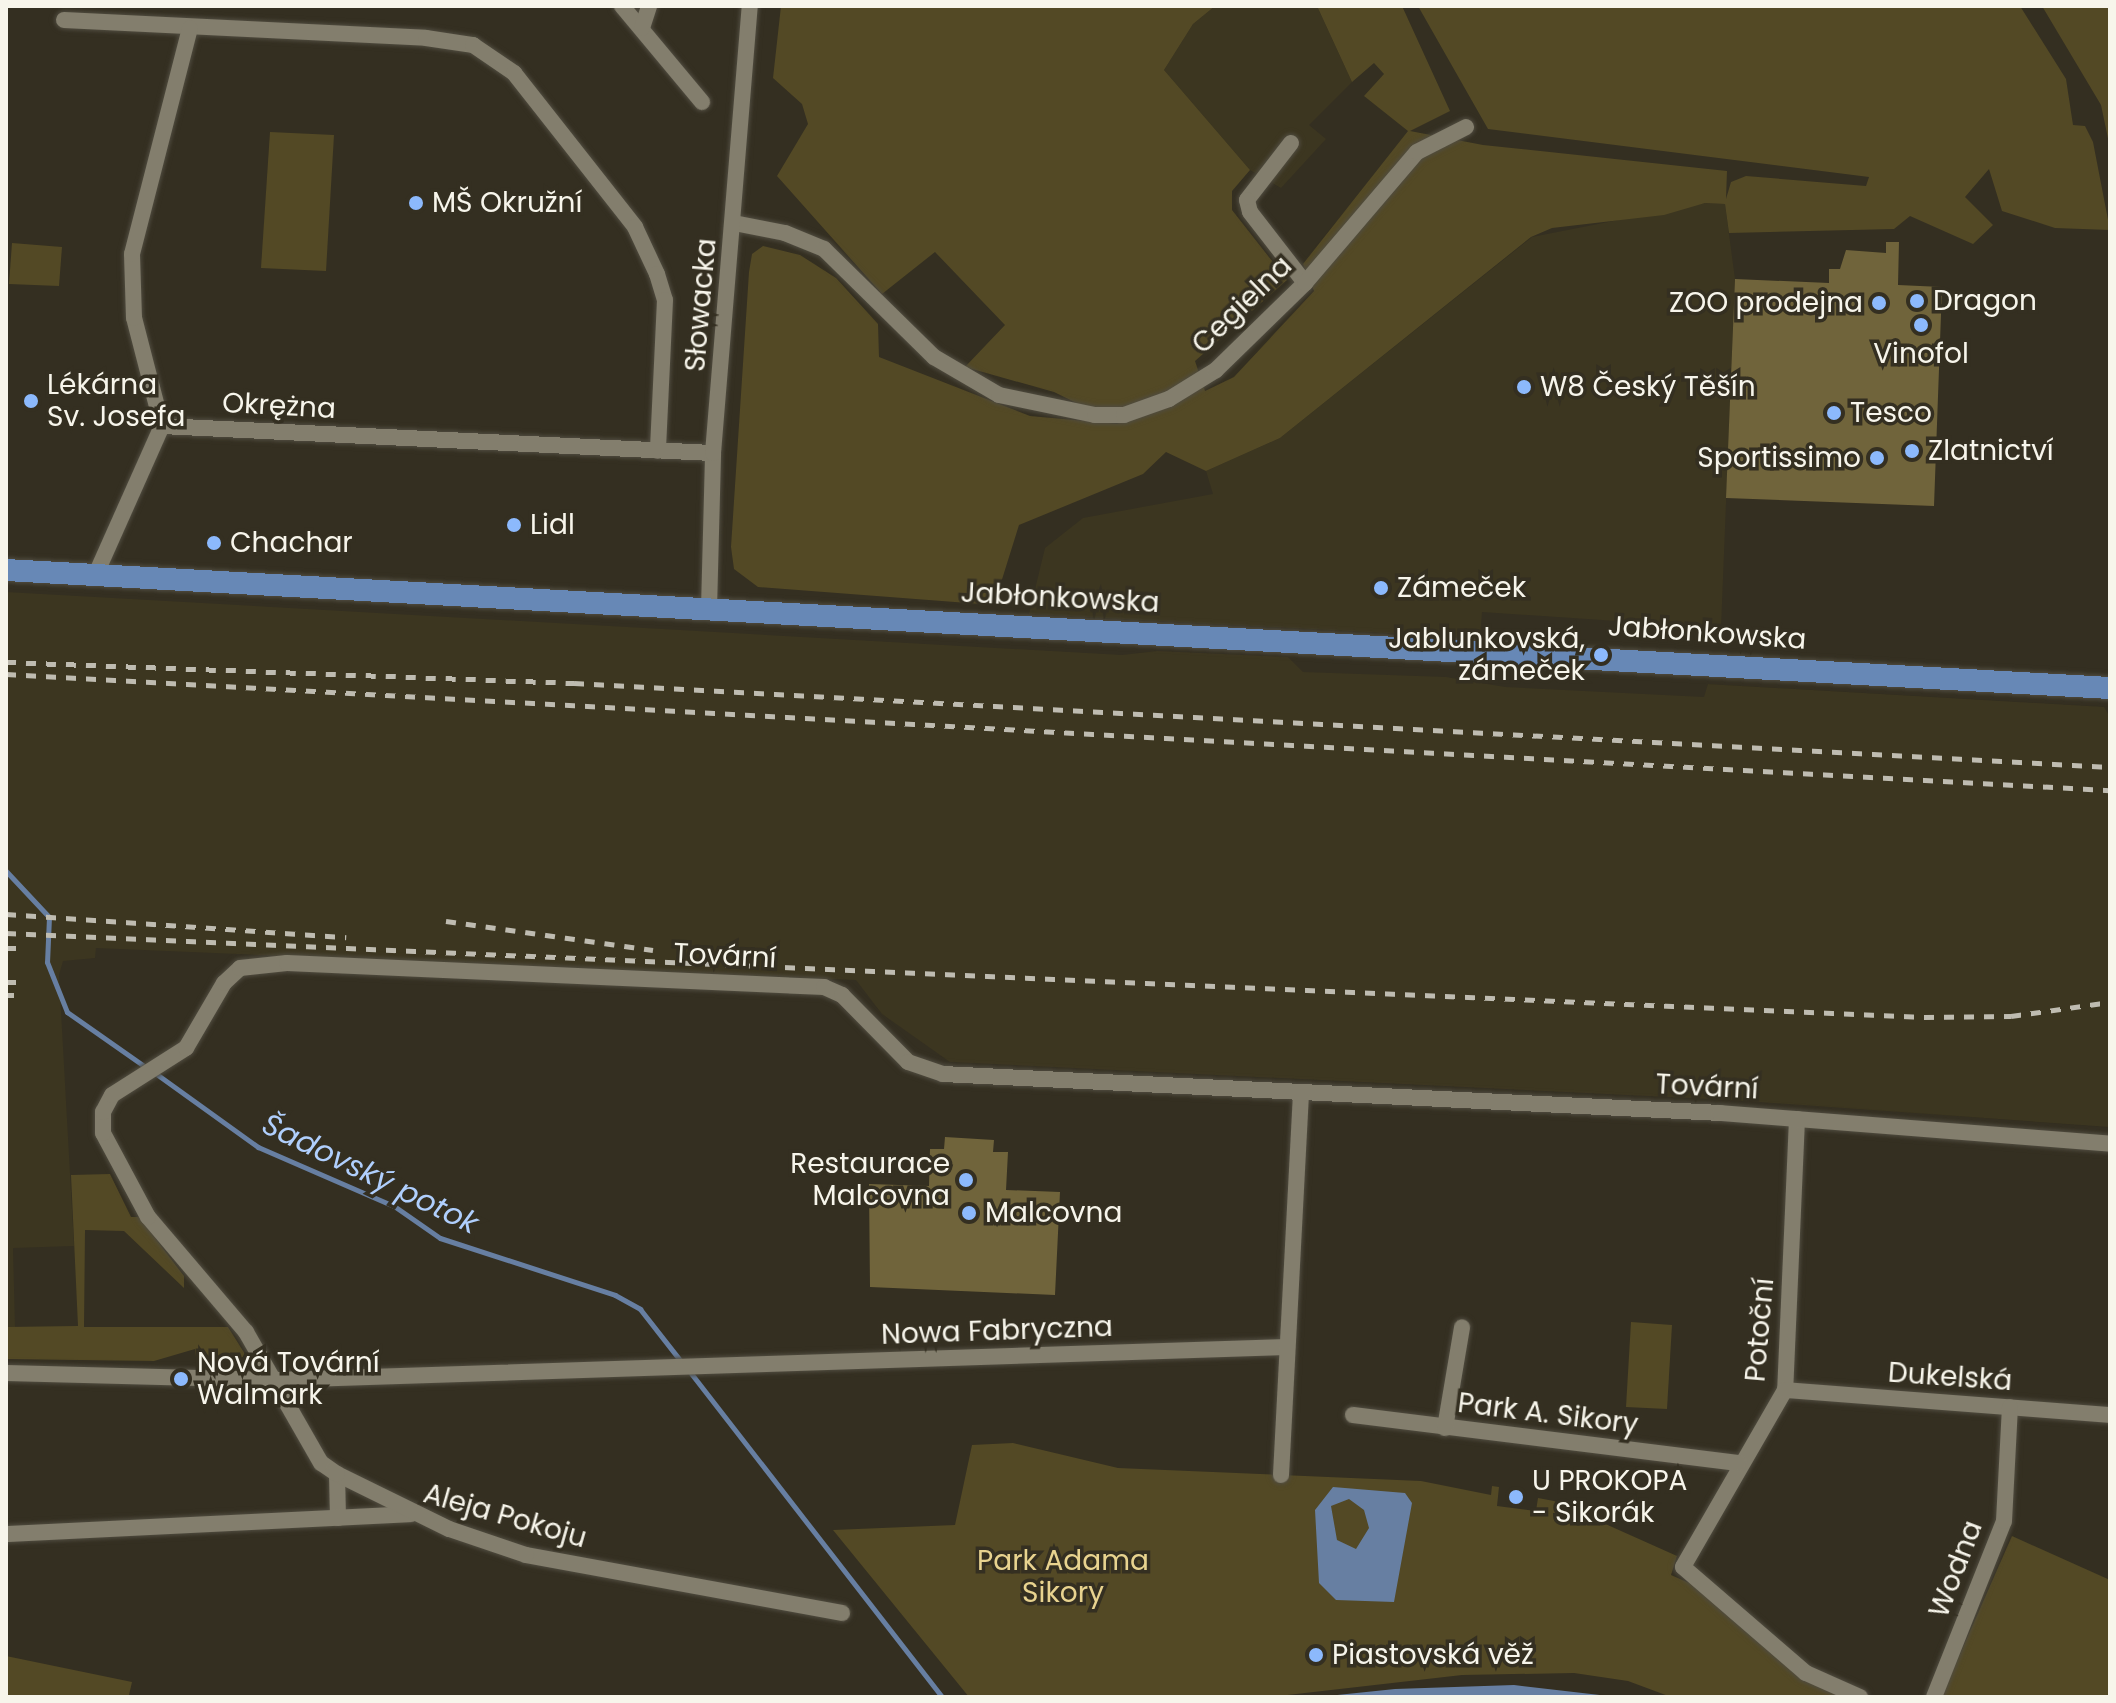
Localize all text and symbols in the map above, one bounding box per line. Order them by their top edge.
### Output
place label: MŠ Okružní [432,186,582,220]
marker: MŠ Okružní [407,194,425,212]
street label: Słowacka [678,237,724,373]
street label: Cegielna [1185,249,1299,361]
place label: Dragon [1933,284,2037,318]
place label: ZOO prodejna [1669,286,1863,320]
marker: Dragon [1908,292,1926,310]
marker: ZOO prodejna [1870,294,1888,312]
marker: Vinofol [1912,316,1930,334]
place label: Vinofol [1873,337,1969,371]
place label: Lékárna Sv. Josefa [47,368,185,434]
place label: W8 Český Těšín [1540,370,1756,404]
marker: W8 Český Těšín [1515,378,1533,396]
street label: Okrężna [221,386,337,426]
marker: Lékárna Sv. Josefa [22,392,40,410]
place label: Tesco [1850,396,1932,430]
marker: Tesco [1825,404,1843,422]
place label: Zlatnictví [1928,434,2054,468]
place label: Sportissimo [1697,441,1861,475]
marker: Zlatnictví [1903,442,1921,460]
marker: Sportissimo [1868,449,1886,467]
place label: Lidl [530,508,575,542]
marker: Lidl [505,516,523,534]
place label: Chachar [230,526,353,560]
marker: Chachar [205,534,223,552]
place label: Zámeček [1397,571,1526,605]
street label: Jabłonkowska [960,576,1160,620]
marker: Zámeček [1372,579,1390,597]
street label: Jabłonkowska [1607,609,1807,657]
place label: Jablunkovská, zámeček [1388,622,1585,688]
marker: Jablunkovská, zámeček [1592,646,1610,664]
street label: Tovární [673,937,777,975]
street label: Tovární [1655,1068,1759,1106]
water label: Šadovský potok [256,1106,484,1242]
place label: Restaurace Malcovna [790,1147,950,1213]
marker: Restaurace Malcovna [957,1171,975,1189]
place label: Malcovna [985,1196,1122,1230]
marker: Malcovna [960,1204,978,1222]
street label: Potoční [1739,1277,1781,1383]
street label: Nowa Fabryczna [881,1310,1113,1352]
place label: Nová Tovární Walmark [197,1346,380,1412]
street label: Dukelská [1887,1356,2013,1398]
marker: Nová Tovární Walmark [172,1370,190,1388]
street label: Park A. Sikory [1456,1386,1640,1442]
place label: U PROKOPA - Sikorák [1532,1464,1687,1530]
street label: Aleja Pokoju [420,1477,590,1555]
marker: U PROKOPA - Sikorák [1507,1488,1525,1506]
street label: Wodna [1922,1516,1990,1622]
park label: Park Adama Sikory [977,1544,1149,1610]
place label: Piastovská věž [1332,1638,1534,1672]
marker: Piastovská věž [1307,1646,1325,1664]

